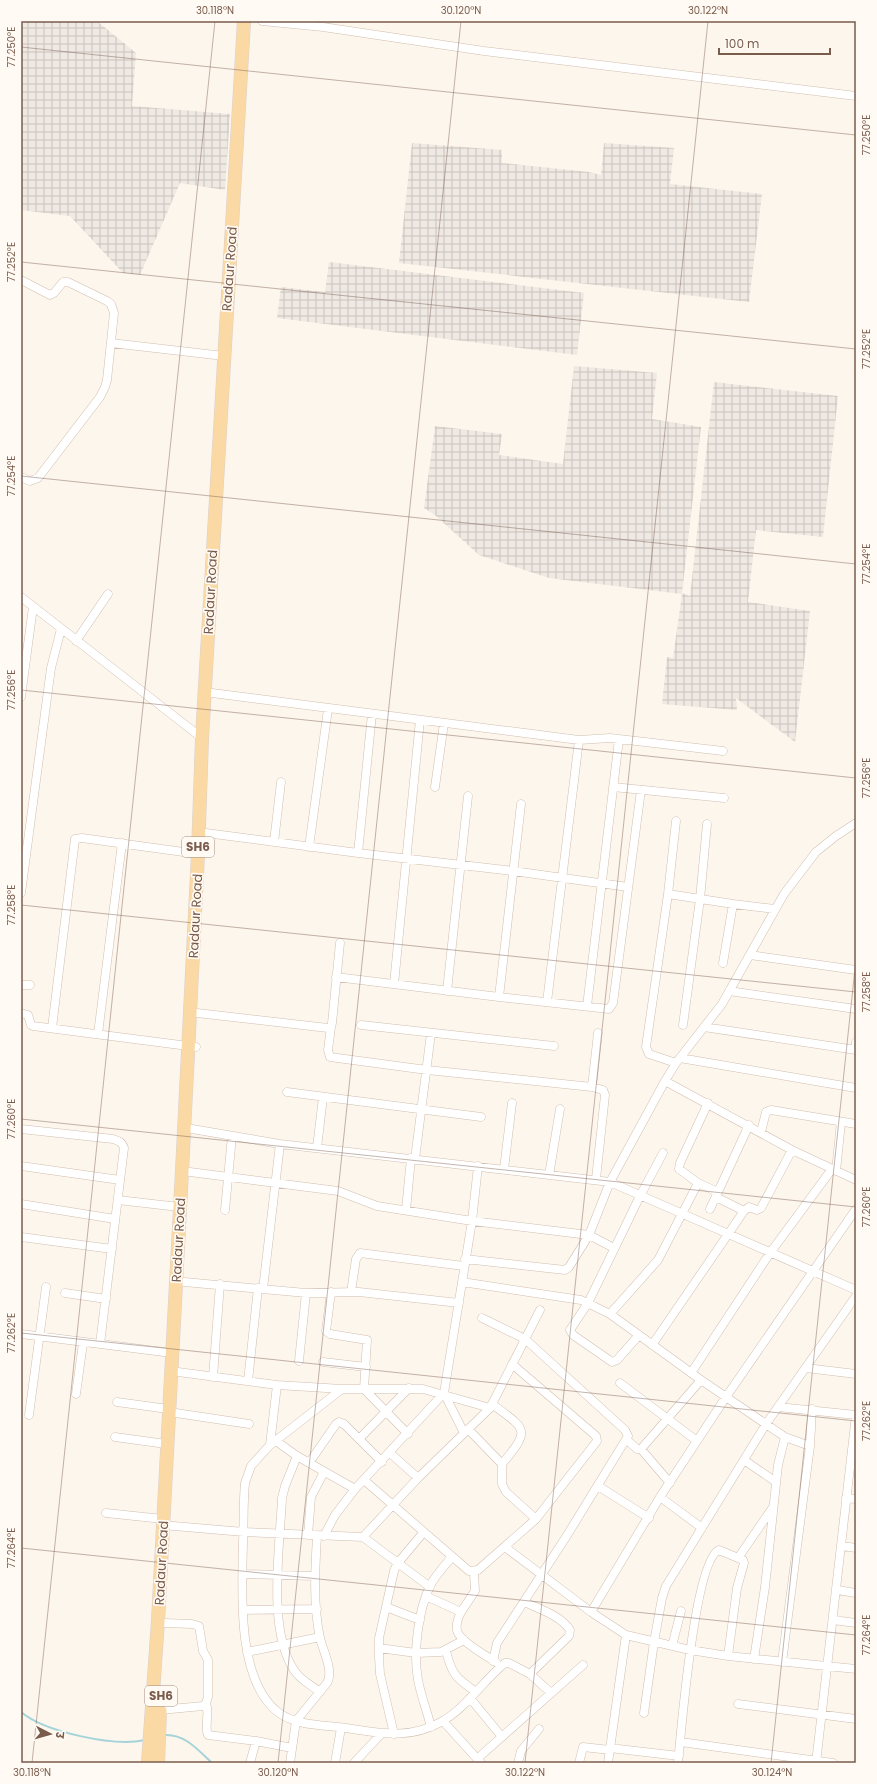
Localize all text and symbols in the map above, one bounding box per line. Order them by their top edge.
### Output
text: 30.118°N [196,3,234,18]
text: 30.120°N [441,3,481,18]
text: 30.122°N [688,3,728,18]
text: 77.250°E [4,27,19,67]
scale bar [719,30,830,56]
text: 100 m [725,35,759,52]
text: 77.250°E [859,115,874,155]
street label: Radaur Road [217,226,242,312]
text: 77.252°E [4,242,19,282]
text: 77.252°E [859,329,874,369]
text: 77.254°E [4,456,19,496]
text: 77.254°E [859,544,874,584]
street label: Radaur Road [199,549,222,635]
text: 77.256°E [4,670,19,710]
text: 77.256°E [859,758,874,798]
road number: SH6 [182,837,214,857]
street label: Radaur Road [184,873,207,959]
text: 77.258°E [4,885,19,925]
text: 77.258°E [859,972,874,1012]
text: 77.260°E [4,1099,19,1139]
text: 77.260°E [859,1187,874,1227]
street label: Radaur Road [167,1197,190,1283]
text: 77.262°E [4,1313,19,1353]
text: 77.262°E [859,1401,874,1441]
street label: Radaur Road [150,1520,173,1606]
text: 77.264°E [4,1528,19,1568]
text: 77.264°E [859,1615,874,1655]
road number: SH6 [145,1686,177,1706]
north arrow [30,1714,70,1754]
text: उ [52,1730,68,1740]
text: 30.118°N [13,1765,51,1780]
text: 30.120°N [258,1765,298,1780]
text: 30.122°N [505,1765,545,1780]
text: 30.124°N [752,1765,792,1780]

